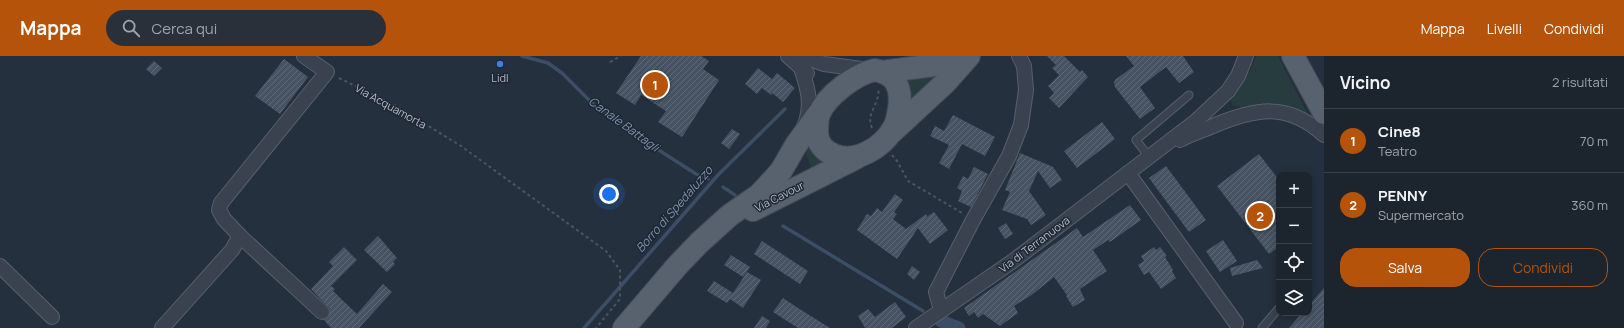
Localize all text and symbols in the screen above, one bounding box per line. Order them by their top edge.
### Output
search box [106,10,386,46]
text: Mappa [20,15,82,41]
icon: search [120,17,142,39]
text: Cerca qui [152,18,217,39]
text: Mappa [1421,19,1465,38]
text: Livelli [1487,19,1522,38]
text: Condividi [1544,19,1604,38]
marker: Lidl [495,59,505,69]
place label: Lidl [491,70,509,85]
pin: 1 [642,70,668,100]
text: Vicino [1340,71,1391,94]
text: 2 risultati [1552,73,1608,91]
street label: Via Acquamorta [352,80,430,132]
water label: Canale Battagli [585,93,665,157]
text: Cine8 [1378,121,1421,142]
text: 1 [1350,132,1356,150]
text: 70 m [1580,132,1608,150]
text: Teatro [1378,142,1417,160]
water label: Borro di Spedaluzzo [632,161,717,256]
map controls [1276,172,1312,316]
button: + [1276,172,1312,208]
street label: Via Cavour [752,177,806,215]
your location [599,184,619,204]
text: PENNY [1378,185,1427,206]
text: 2 [1349,196,1357,214]
text: 360 m [1571,196,1608,214]
pin: 2 [1247,201,1273,231]
text: Supermercato [1378,206,1464,224]
button: − [1276,208,1312,244]
street label: Via di Terranuova [995,212,1073,276]
button: locate [1276,244,1312,280]
button: Salva [1340,248,1470,287]
button: Condividi [1478,248,1608,287]
button: layers [1276,280,1312,316]

